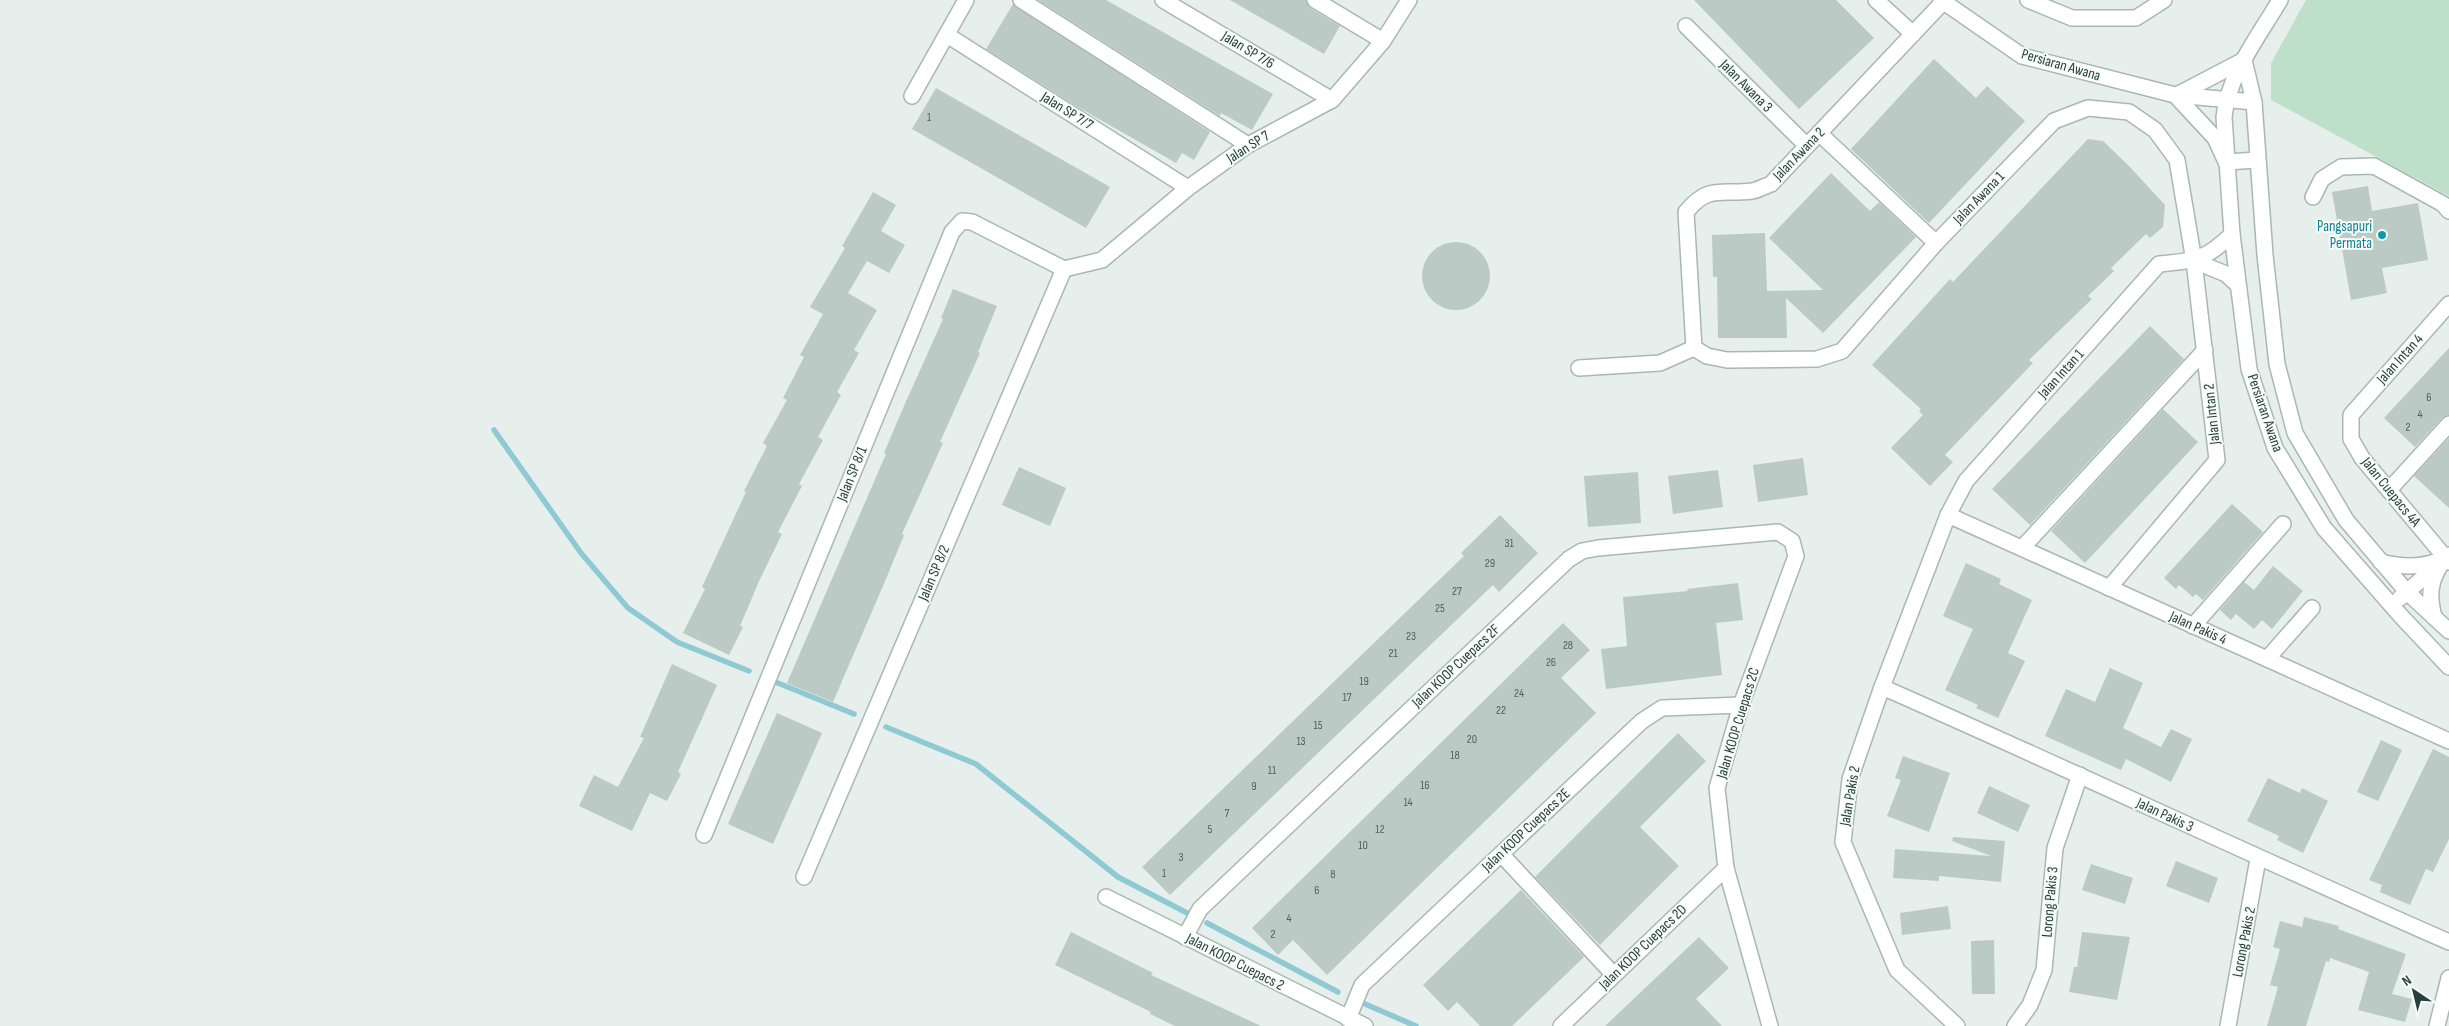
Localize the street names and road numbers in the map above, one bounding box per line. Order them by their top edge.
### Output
street label: Jalan SP 7/6 [1217,26,1278,73]
street label: Persiaran Awana [2019,45,2103,85]
street label: Jalan Awana 3 [1715,55,1777,117]
street label: Jalan SP 7/7 [1036,87,1097,134]
street label: Jalan Awana 2 [1768,123,1829,185]
street label: Jalan SP 7 [1222,126,1273,168]
street label: Jalan Awana 1 [1948,167,2009,229]
street label: Jalan Intan 4 [2372,330,2428,389]
street label: Jalan Intan 1 [2033,345,2089,403]
street label: Persiaran Awana [2243,371,2287,455]
street label: Jalan Intan 2 [2199,383,2225,446]
street label: Jalan SP 8/1 [832,443,872,505]
street label: Jalan Cuepacs 4A [2357,453,2425,531]
street label: Jalan SP 8/2 [913,542,954,605]
street label: Jalan Pakis 4 [2165,607,2230,649]
street label: Jalan KOOP Cuepacs 2F [1407,620,1504,712]
street label: Jalan KOOP Cuepacs 2C [1712,665,1764,782]
street label: Jalan Pakis 2 [1835,765,1865,828]
street label: Jalan KOOP Cuepacs 2E [1477,784,1574,876]
street label: Jalan Pakis 3 [2133,793,2197,836]
street label: Lorong Pakis 3 [2037,866,2063,938]
street label: Jalan KOOP Cuepacs 2D [1594,900,1691,995]
street label: Lorong Pakis 2 [2228,905,2260,979]
street label: Jalan KOOP Cuepacs 2 [1182,929,1287,995]

